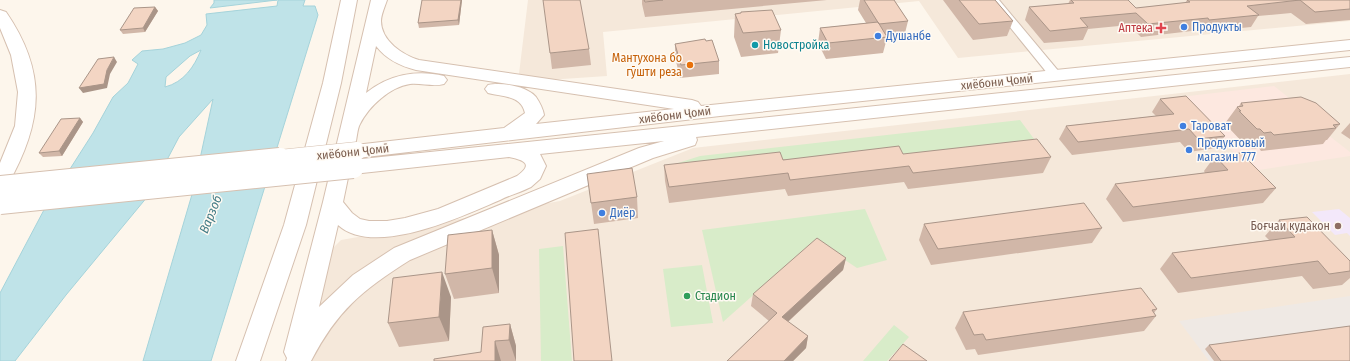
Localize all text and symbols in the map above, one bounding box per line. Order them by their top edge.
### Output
place label: Продукты [1192,20,1242,34]
place label: Аптека [1118,21,1153,35]
marker: Продукты [1179,22,1189,32]
marker: Аптека [1156,23,1166,33]
place label: Душанбе [885,29,931,43]
marker: Душанбе [873,31,883,41]
place label: Новостройка [763,38,829,52]
marker: Новостройка [750,40,760,50]
place label: Мантухона бо гӯшти реза [612,51,682,79]
marker: Мантухона бо гӯшти реза [685,60,695,70]
street label: хиёбони Ҷомӣ [960,71,1034,93]
street label: хиёбони Ҷомӣ [638,104,712,126]
place label: Тароват [1191,119,1231,133]
marker: Тароват [1178,121,1188,131]
place label: Продуктовый магазин 777 [1197,136,1265,164]
street label: хиёбони Ҷомӣ [316,141,390,163]
marker: Продуктовый магазин 777 [1184,145,1194,155]
water label: Варзоб [196,193,225,235]
place label: Диёр [609,206,635,220]
marker: Диёр [597,208,607,218]
place label: Боғчаи кудакон [1251,219,1330,233]
marker: Боғчаи кудакон [1333,221,1343,231]
place label: Стадион [695,289,736,303]
marker: Стадион [682,291,692,301]

